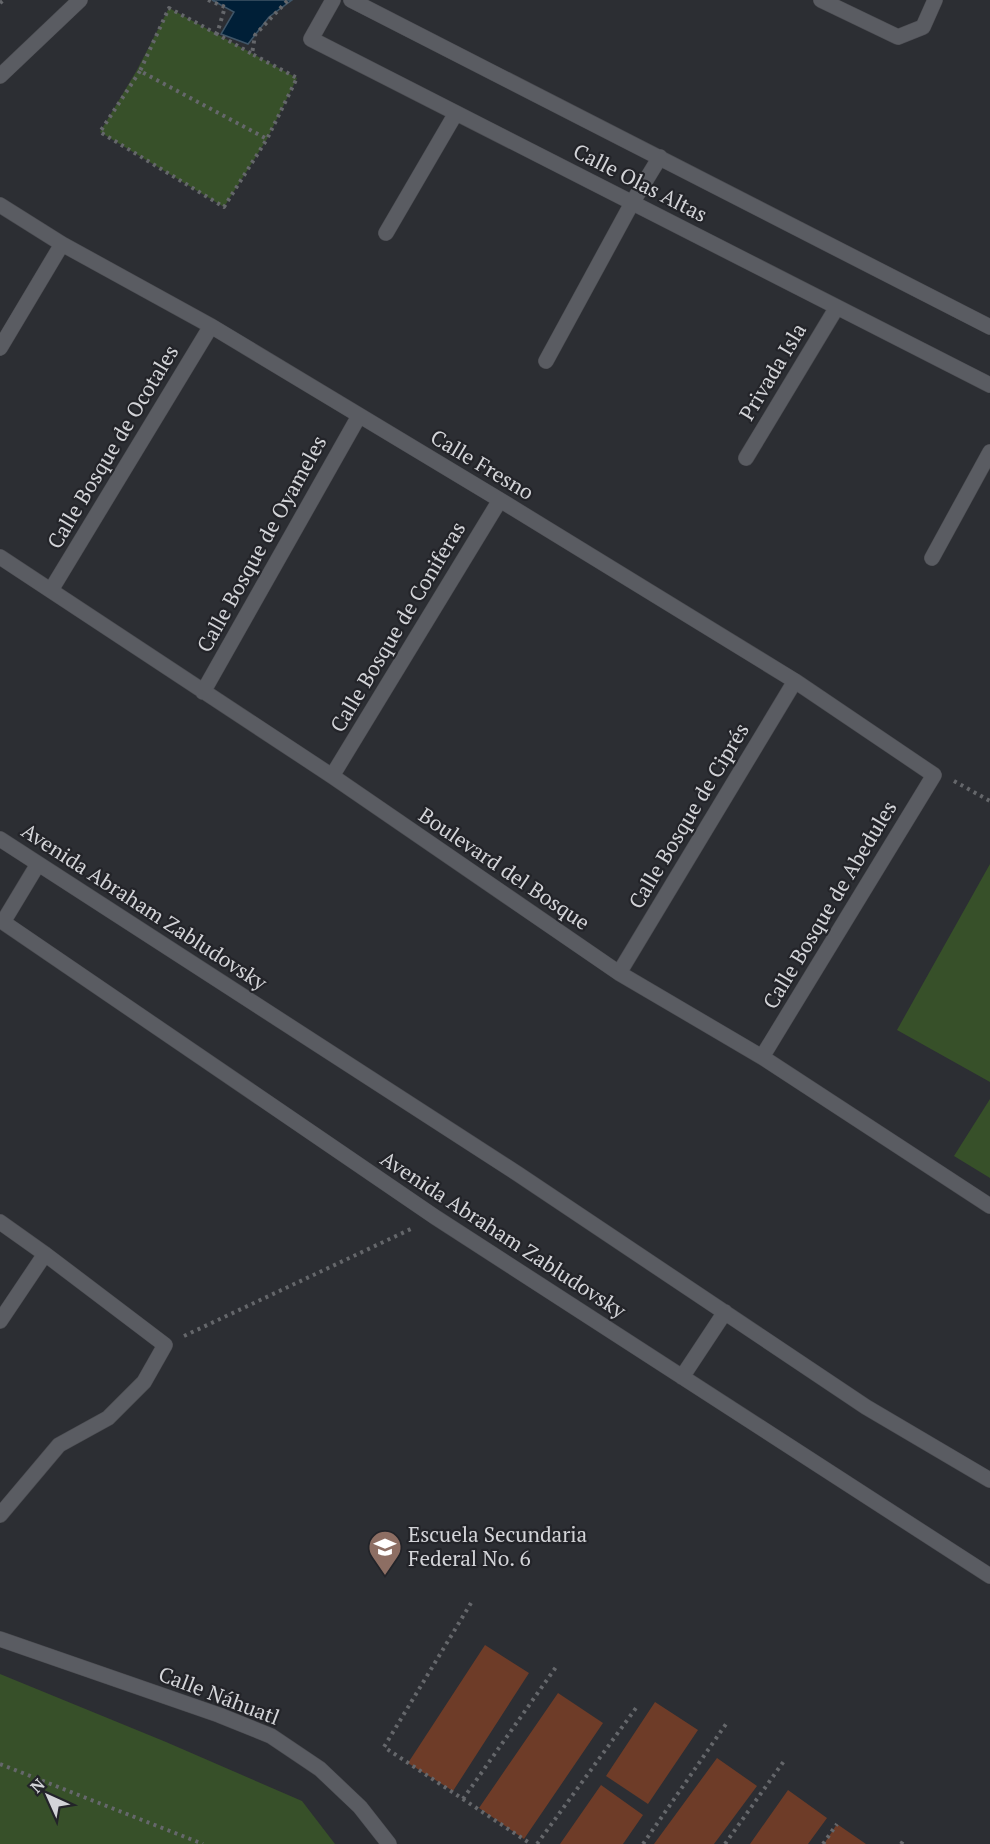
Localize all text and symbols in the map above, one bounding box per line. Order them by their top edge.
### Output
street label: Calle Olas Altas [569,136,712,228]
street label: Privada Isla [732,317,812,425]
street label: Calle Bosque de Ocotales [40,339,184,554]
street label: Calle Fresno [426,422,539,506]
street label: Calle Bosque de Oyameles [190,430,333,657]
street label: Calle Bosque de Coniferas [323,516,471,737]
street label: Calle Bosque de Ciprés [622,717,755,914]
street label: Calle Bosque de Abedules [756,795,902,1014]
street label: Boulevard del Bosque [414,800,596,936]
street label: Avenida Abraham Zabludovsky [16,816,273,996]
street label: Avenida Abraham Zabludovsky [375,1144,632,1324]
place label: Escuela Secundaria Federal No. 6 [408,1520,588,1572]
school or university icon: Escuela Secundaria Federal No. 6 [367,1529,403,1576]
street label: Calle Náhuatl [155,1659,284,1731]
north arrow [18,1766,78,1826]
text: N [25,1773,49,1797]

